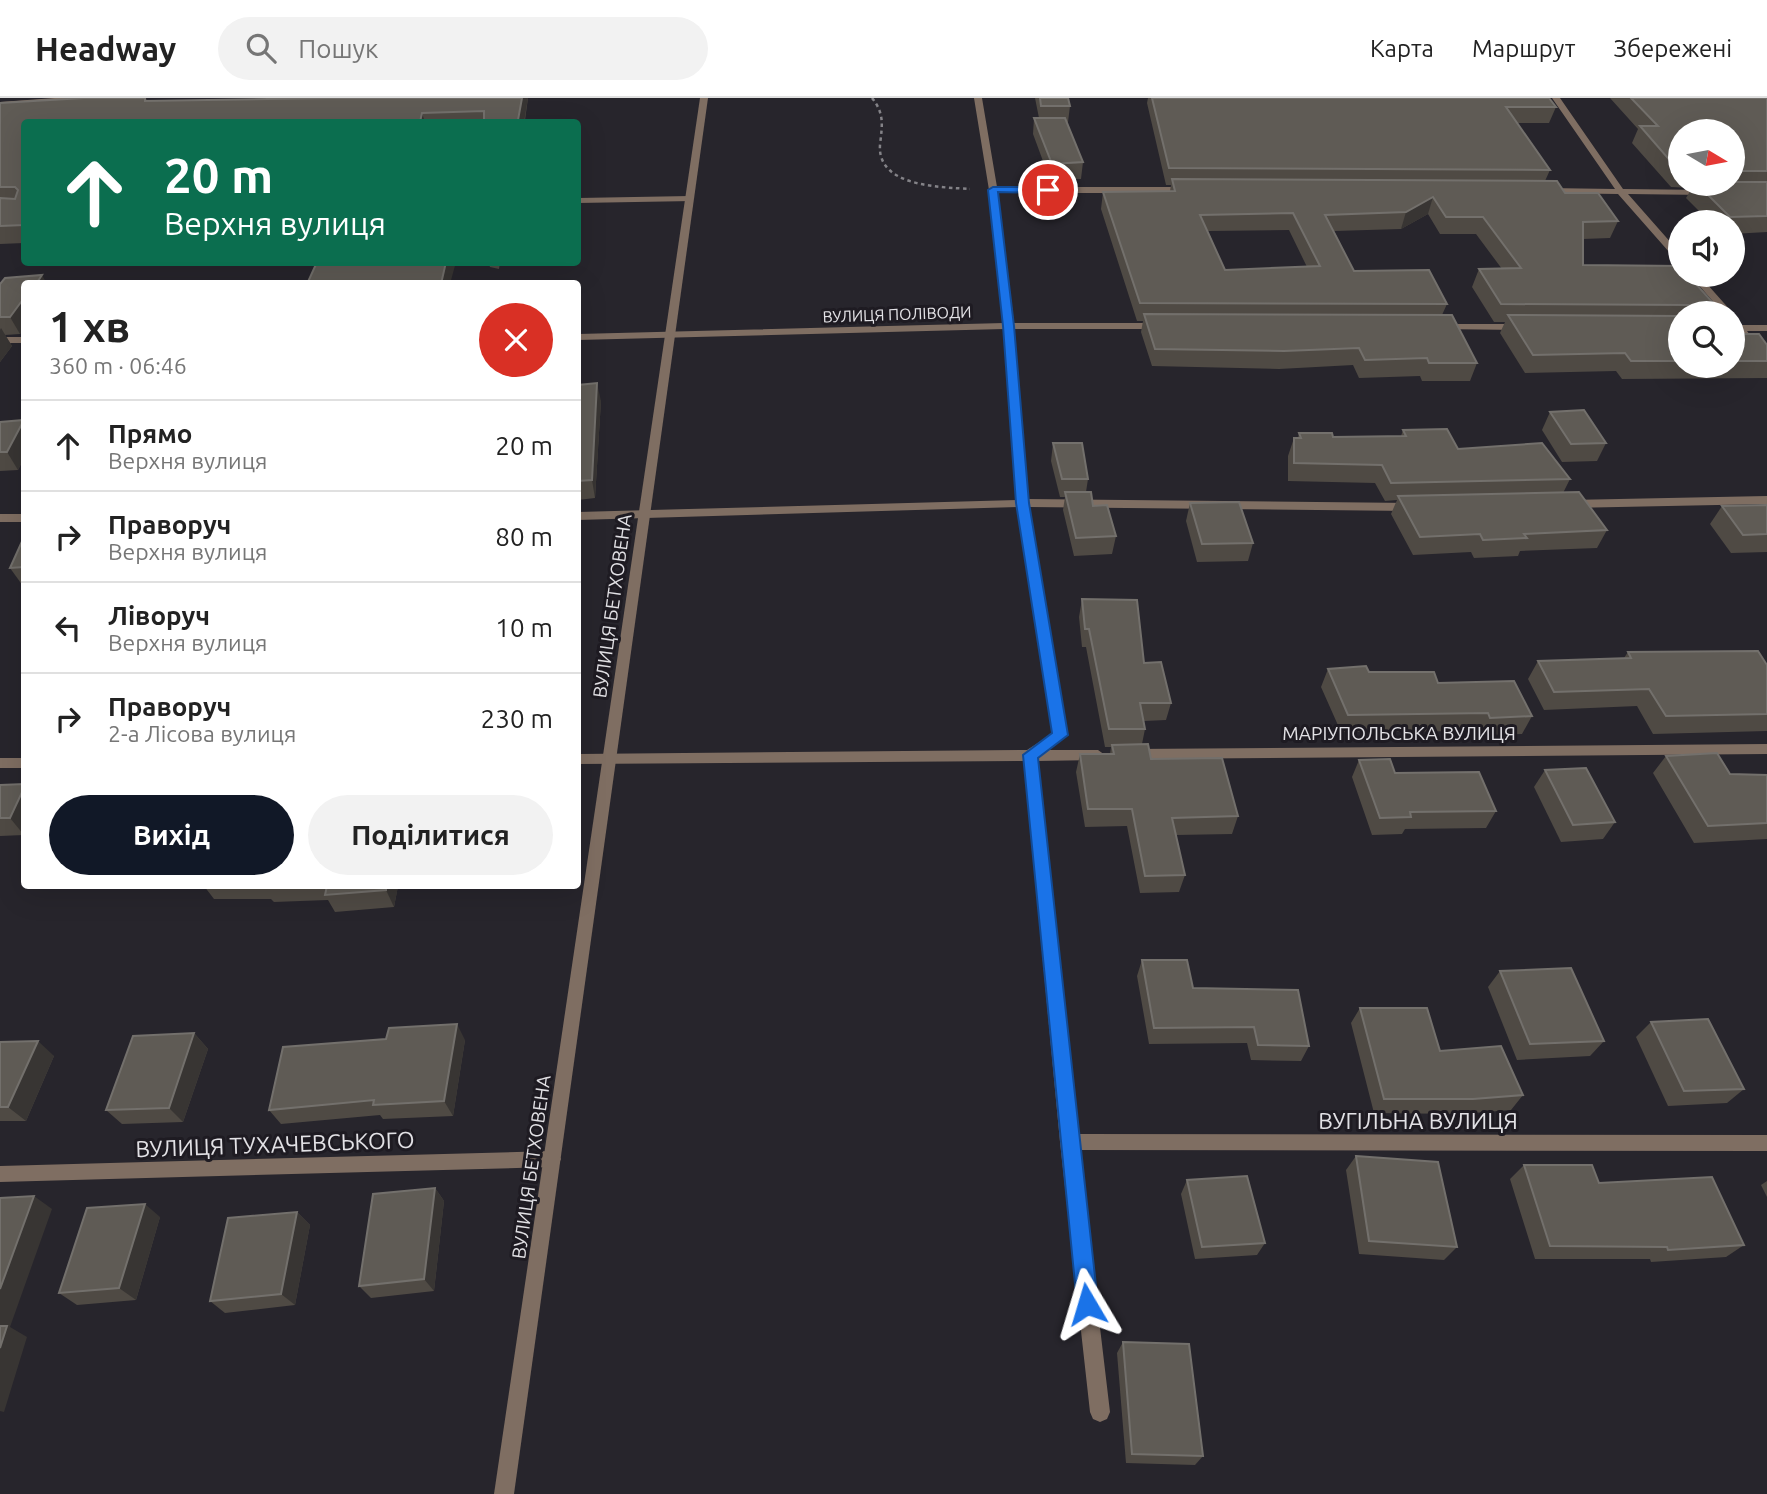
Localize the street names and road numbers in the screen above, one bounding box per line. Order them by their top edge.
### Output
street label: ВУЛИЦЯ ПОЛІВОДИ [822,302,972,326]
street label: ВУЛИЦЯ БЕТХОВЕНА [588,512,636,699]
street label: МАРІУПОЛЬСЬКА ВУЛИЦЯ [1282,722,1516,744]
street label: ВУЛИЦЯ БЕТХОВЕНА [507,1073,555,1260]
street label: ВУГІЛЬНА ВУЛИЦЯ [1318,1108,1518,1133]
street label: ВУЛИЦЯ ТУХАЧЕВСЬКОГО [135,1127,415,1161]

